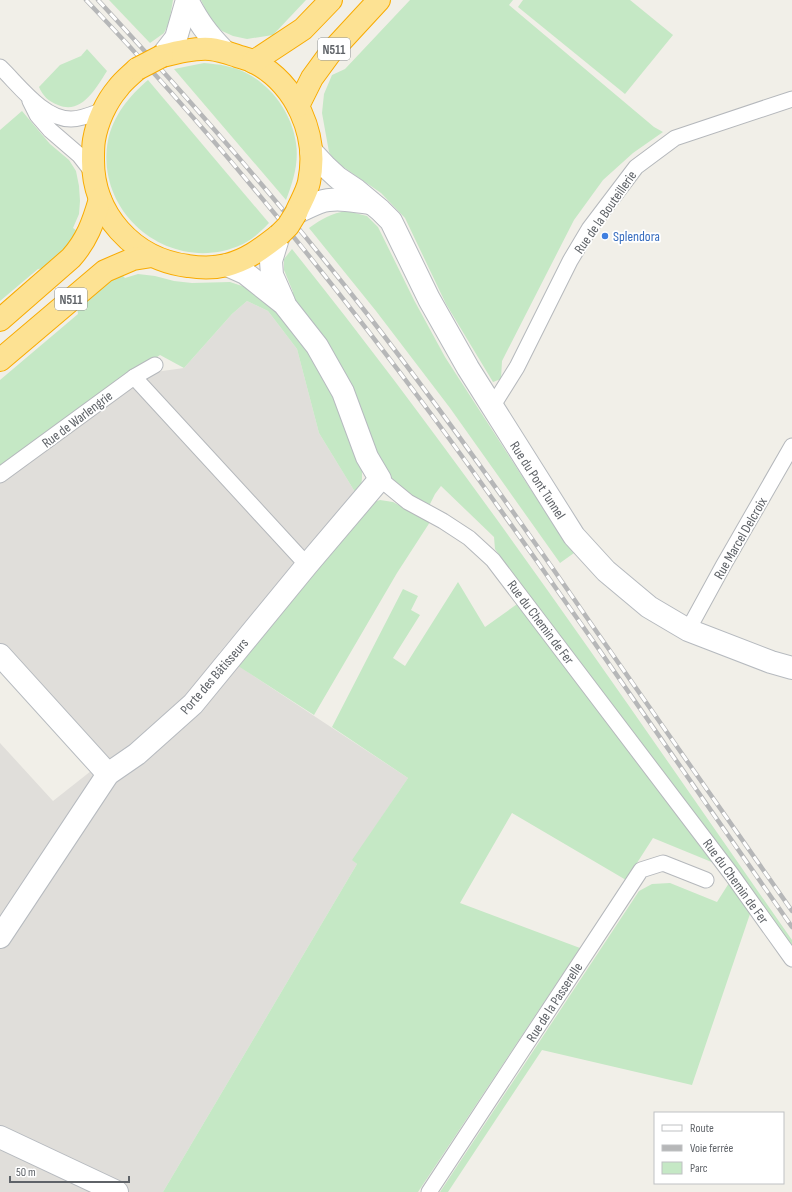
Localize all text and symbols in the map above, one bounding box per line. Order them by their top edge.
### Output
road number: N511 [318,38,350,60]
street label: Rue de la Bouteillerie [570,167,640,257]
place label: Splendora [613,228,660,245]
marker: Splendora [600,231,610,241]
road number: N511 [55,288,87,310]
street label: Rue de Warlengrie [39,387,116,451]
street label: Rue du Pont Tunnel [506,438,569,522]
street label: Rue Marcel Delcroix [710,494,771,582]
street label: Rue du Chemin de Fer [503,577,578,668]
street label: Porte des Bâtisseurs [177,635,252,718]
street label: Rue du Chemin de Fer [699,836,772,927]
street label: Rue de la Passerelle [523,959,586,1045]
legend [654,1112,784,1184]
text: Route [690,1121,714,1136]
text: Voie ferrée [690,1141,734,1156]
scale bar [10,1158,129,1184]
text: Parc [690,1161,708,1176]
text: 50 m [16,1165,36,1180]

